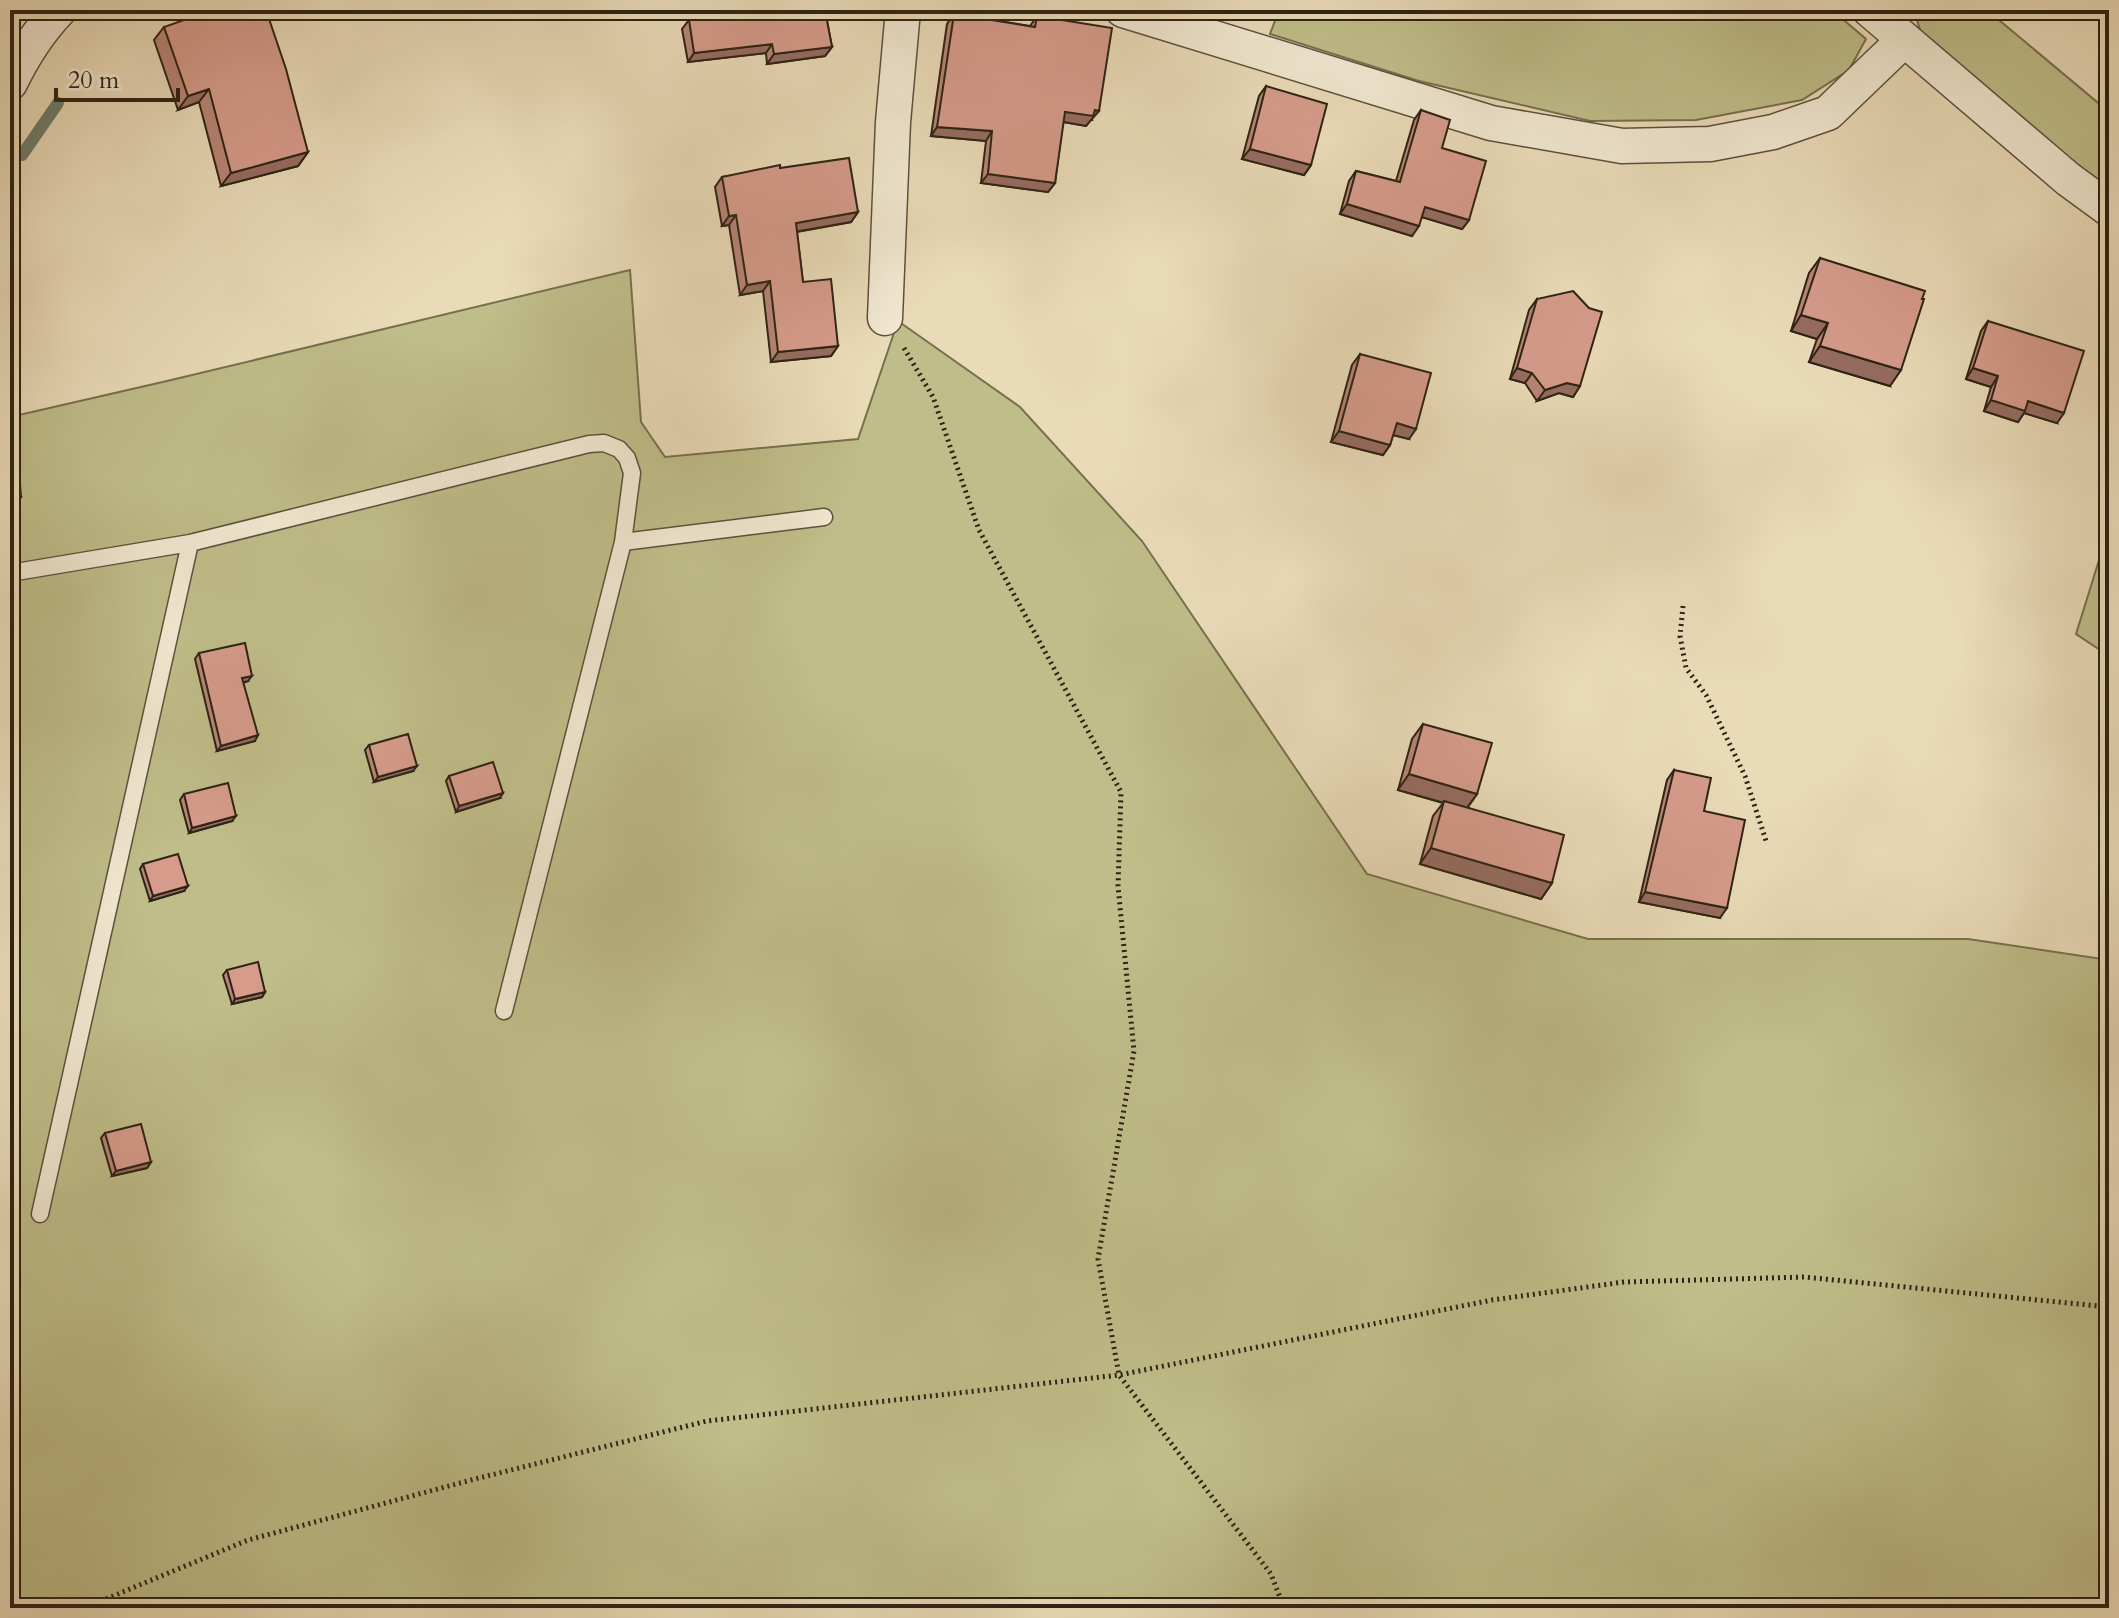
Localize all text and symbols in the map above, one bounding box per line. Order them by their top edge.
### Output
scale bar [56,52,178,102]
text: 20 m [68,64,120,97]

